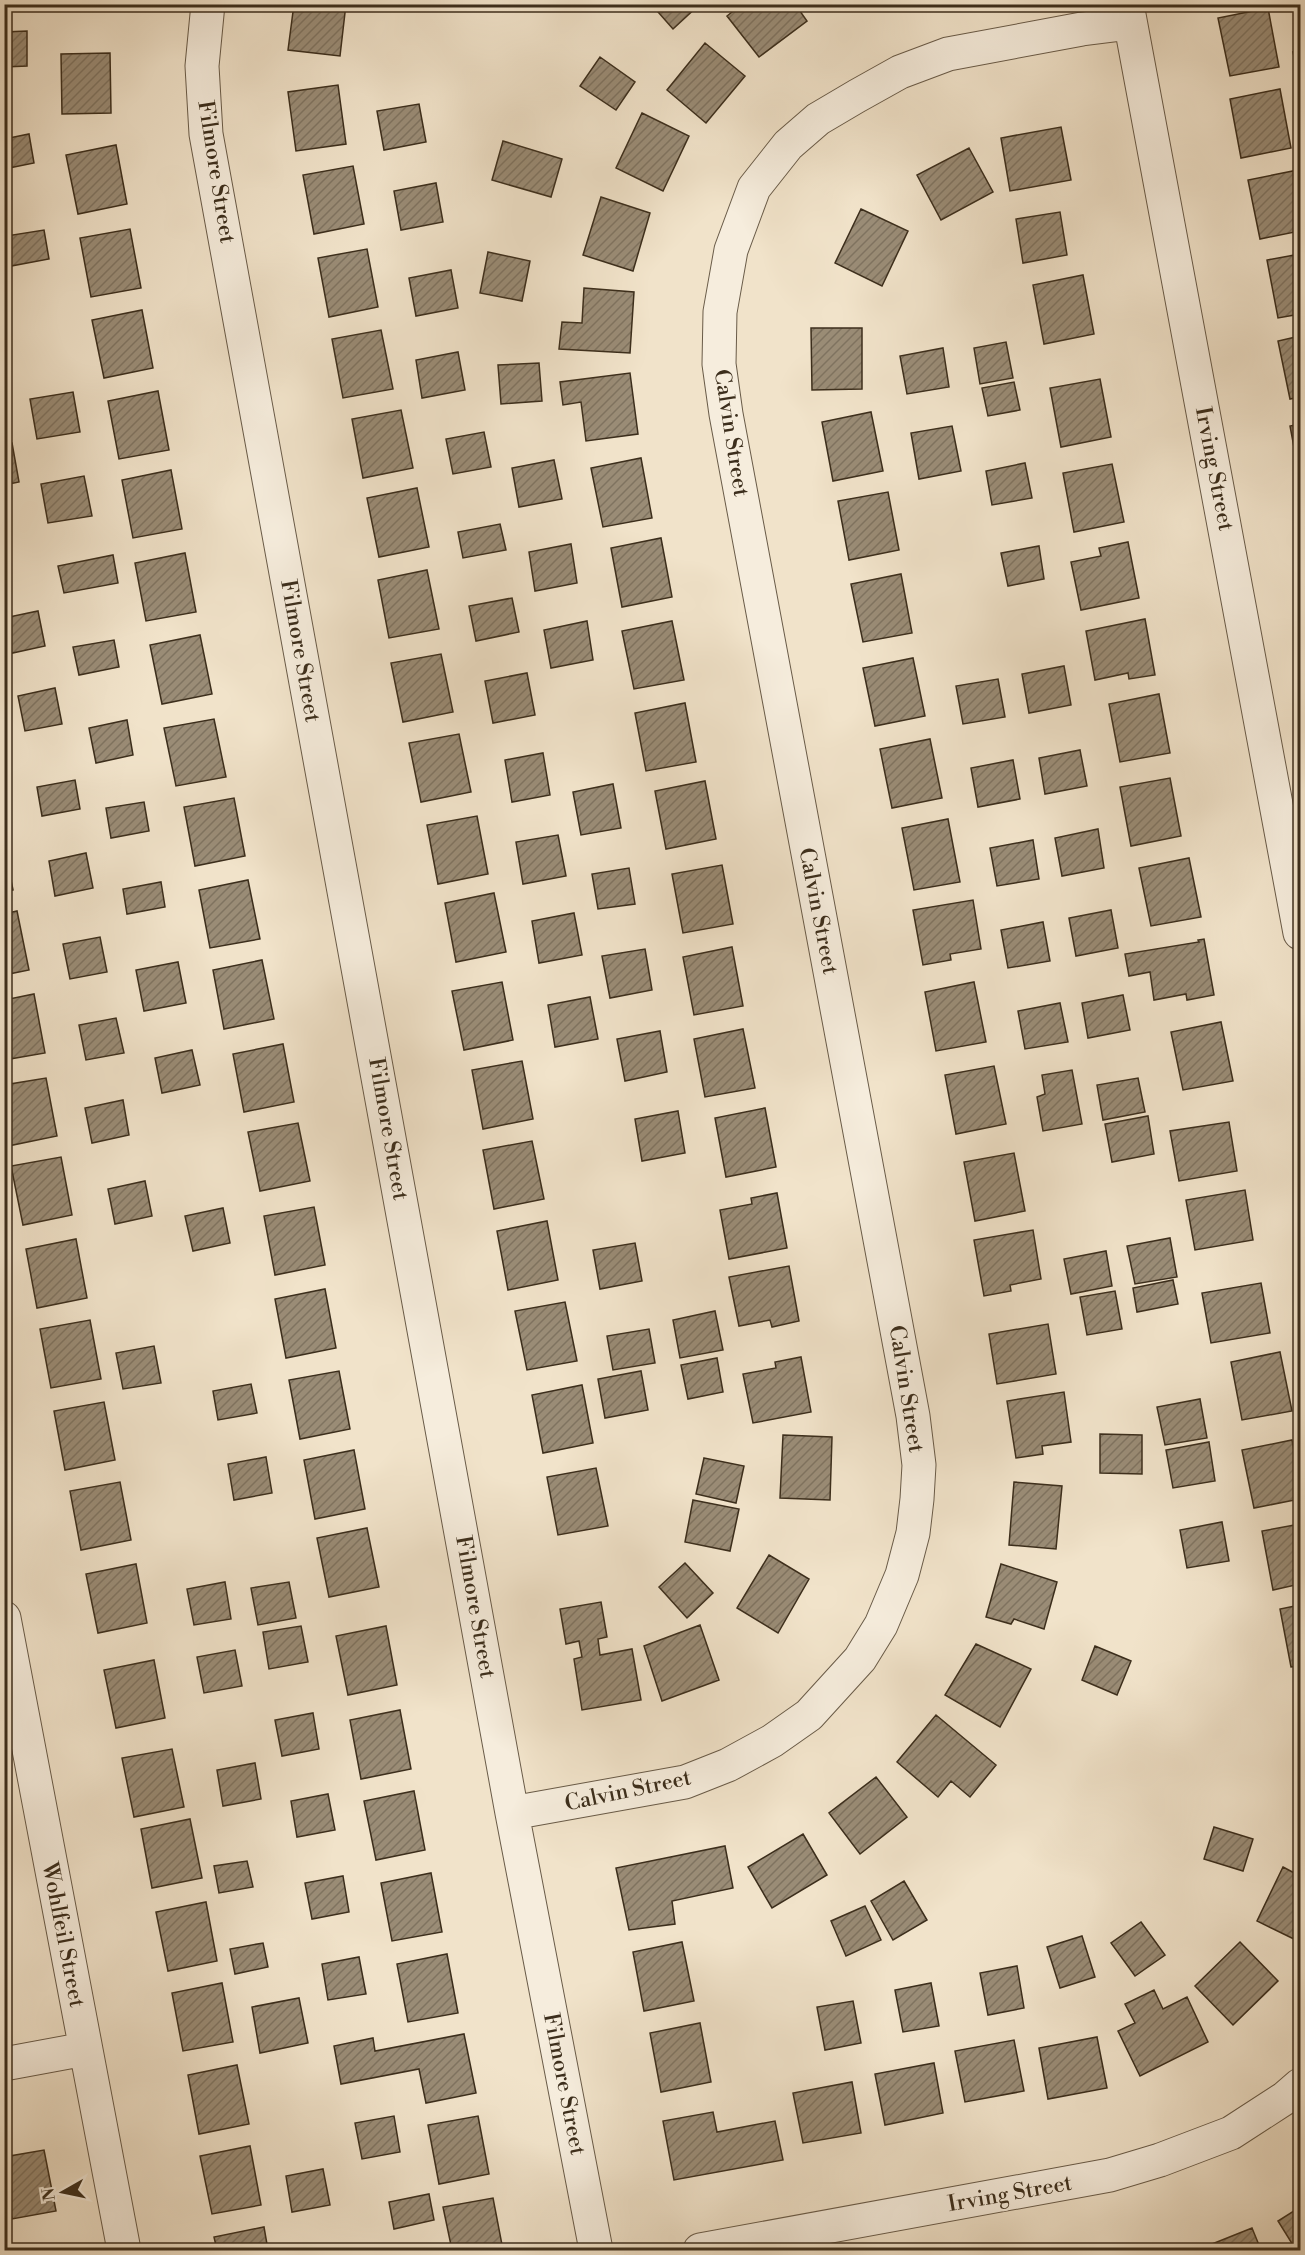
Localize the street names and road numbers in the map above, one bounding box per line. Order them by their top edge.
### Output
street label: Filmore Street [191,99,241,246]
street label: Calvin Street [708,367,754,499]
street label: Irving Street [1189,405,1239,533]
street label: Filmore Street [274,578,326,725]
street label: Calvin Street [792,845,844,977]
street label: Filmore Street [362,1056,414,1203]
street label: Calvin Street [883,1323,929,1455]
street label: Filmore Street [449,1534,501,1681]
street label: Calvin Street [562,1764,694,1818]
street label: Wohlfeil Street [36,1859,90,2010]
street label: Filmore Street [537,2011,591,2158]
street label: Irving Street [946,2170,1074,2218]

